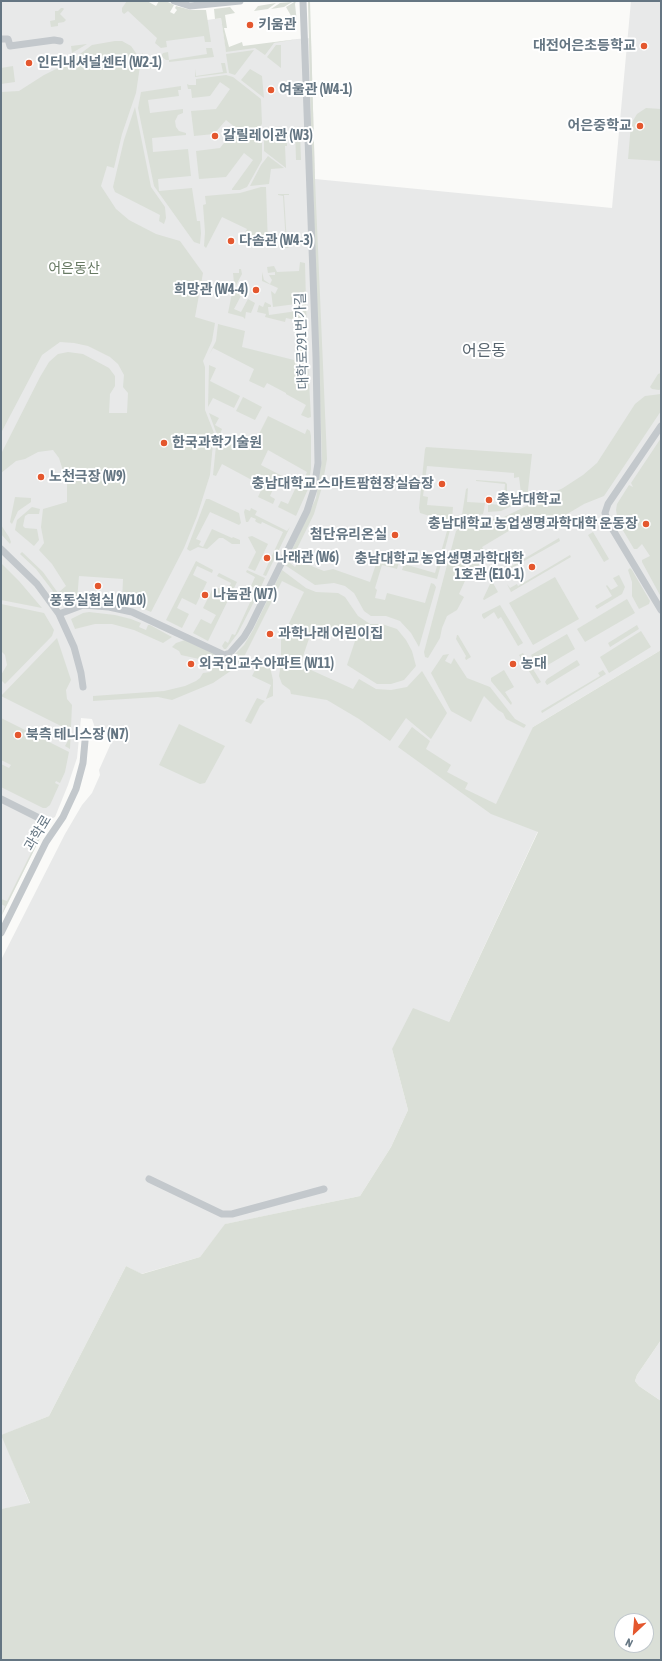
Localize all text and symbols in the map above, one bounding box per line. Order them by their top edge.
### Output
place label: 키움관 [258,17,297,33]
marker: 키움관 [245,20,255,30]
place label: 대전어은초등학교 [533,38,636,54]
marker: 대전어은초등학교 [639,41,649,51]
place label: 인터내셔널센터 (W2-1) [37,55,162,71]
marker: 인터내셔널센터 (W2-1) [24,58,34,68]
place label: 여울관 (W4-1) [279,82,352,98]
marker: 여울관 (W4-1) [266,85,276,95]
place label: 어은중학교 [568,118,632,134]
marker: 어은중학교 [635,121,645,131]
place label: 갈릴레이관 (W3) [223,128,313,144]
marker: 갈릴레이관 (W3) [210,131,220,141]
place label: 다솜관 (W4-3) [239,233,313,249]
marker: 다솜관 (W4-3) [226,236,236,246]
park label: 어은동산 [48,261,100,277]
place label: 희망관 (W4-4) [174,282,248,298]
marker: 희망관 (W4-4) [251,285,261,295]
street label: 대학로291번가길 [292,292,312,390]
district label: 어은동 [462,341,506,361]
place label: 한국과학기술원 [172,435,262,451]
marker: 한국과학기술원 [159,438,169,448]
place label: 노천극장 (W9) [49,469,126,485]
marker: 노천극장 (W9) [36,472,46,482]
place label: 충남대학교 스마트팜현장실습장 [252,476,434,492]
marker: 충남대학교 스마트팜현장실습장 [437,479,447,489]
place label: 충남대학교 [497,492,561,508]
marker: 충남대학교 [484,495,494,505]
place label: 충남대학교 농업생명과학대학 운동장 [428,516,638,532]
marker: 충남대학교 농업생명과학대학 운동장 [641,519,651,529]
place label: 첨단유리온실 [310,527,387,543]
marker: 첨단유리온실 [390,530,400,540]
place label: 나래관 (W6) [275,550,339,566]
place label: 충남대학교 농업생명과학대학 1호관 (E10-1) [355,551,524,584]
marker: 나래관 (W6) [262,553,272,563]
marker: 충남대학교 농업생명과학대학 1호관 (E10-1) [527,562,537,572]
marker: 풍동실험실 (W10) [93,581,103,591]
place label: 나눔관 (W7) [213,587,277,603]
marker: 나눔관 (W7) [200,590,210,600]
place label: 풍동실험실 (W10) [50,593,146,609]
place label: 과학나래 어린이집 [278,626,383,642]
marker: 과학나래 어린이집 [265,629,275,639]
place label: 외국인교수아파트 (W11) [199,656,334,672]
place label: 농대 [521,656,547,672]
marker: 외국인교수아파트 (W11) [186,659,196,669]
marker: 농대 [508,659,518,669]
place label: 북측 테니스장 (N7) [26,727,129,743]
marker: 북측 테니스장 (N7) [13,730,23,740]
street label: 과학로 [21,812,55,854]
north arrow [614,1613,654,1653]
text: N [624,1636,635,1650]

